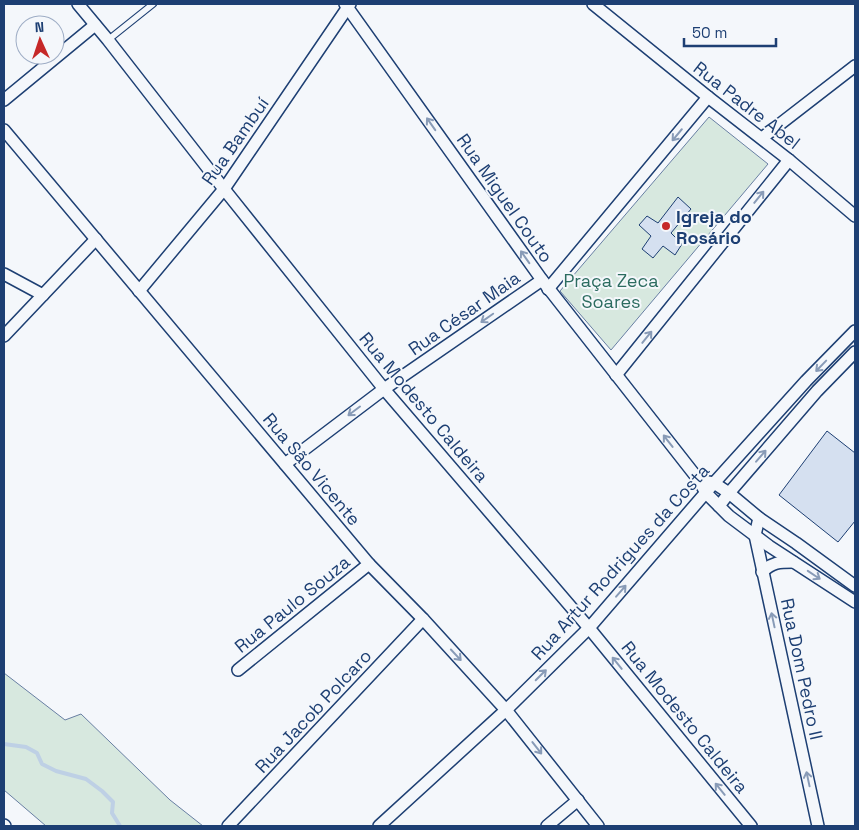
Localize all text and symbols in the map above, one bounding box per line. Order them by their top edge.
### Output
north arrow [15,15,65,65]
scale bar [684,15,776,47]
text: N [34,18,44,36]
text: 50 m [692,23,727,42]
street label: Rua Padre Abel [689,56,805,154]
street label: Rua Bambuí [196,92,274,189]
one-way arrow [426,118,436,132]
one-way arrow [671,128,682,141]
street label: Rua Miguel Couto [452,129,558,267]
one-way arrow [754,191,765,204]
place label: Igreja do Rosário [676,205,752,249]
marker: Igreja do Rosário [660,220,672,232]
one-way arrow [520,250,530,264]
street label: Rua César Maia [404,266,524,360]
park label: Praça Zeca Soares [563,269,659,313]
one-way arrow [481,313,495,323]
street label: Rua Modesto Caldeira [354,327,494,487]
one-way arrow [641,331,652,344]
one-way arrow [815,360,827,372]
one-way arrow [347,406,361,416]
street label: Rua São Vicente [258,408,366,530]
one-way arrow [662,434,673,447]
one-way arrow [755,450,766,463]
street label: Rua Artur Rodrigues da Costa [526,459,714,665]
street label: Rua Paulo Souza [230,550,354,658]
one-way arrow [807,570,821,581]
one-way arrow [615,585,626,598]
street label: Rua Dom Pedro II [776,596,828,742]
one-way arrow [768,612,777,628]
street label: Rua Modesto Caldeira [617,636,753,798]
street label: Rua Jacob Polcaro [250,644,376,778]
one-way arrow [450,648,462,661]
one-way arrow [612,657,623,670]
one-way arrow [535,669,547,682]
one-way arrow [531,741,542,754]
one-way arrow [803,771,812,787]
one-way arrow [715,782,726,795]

